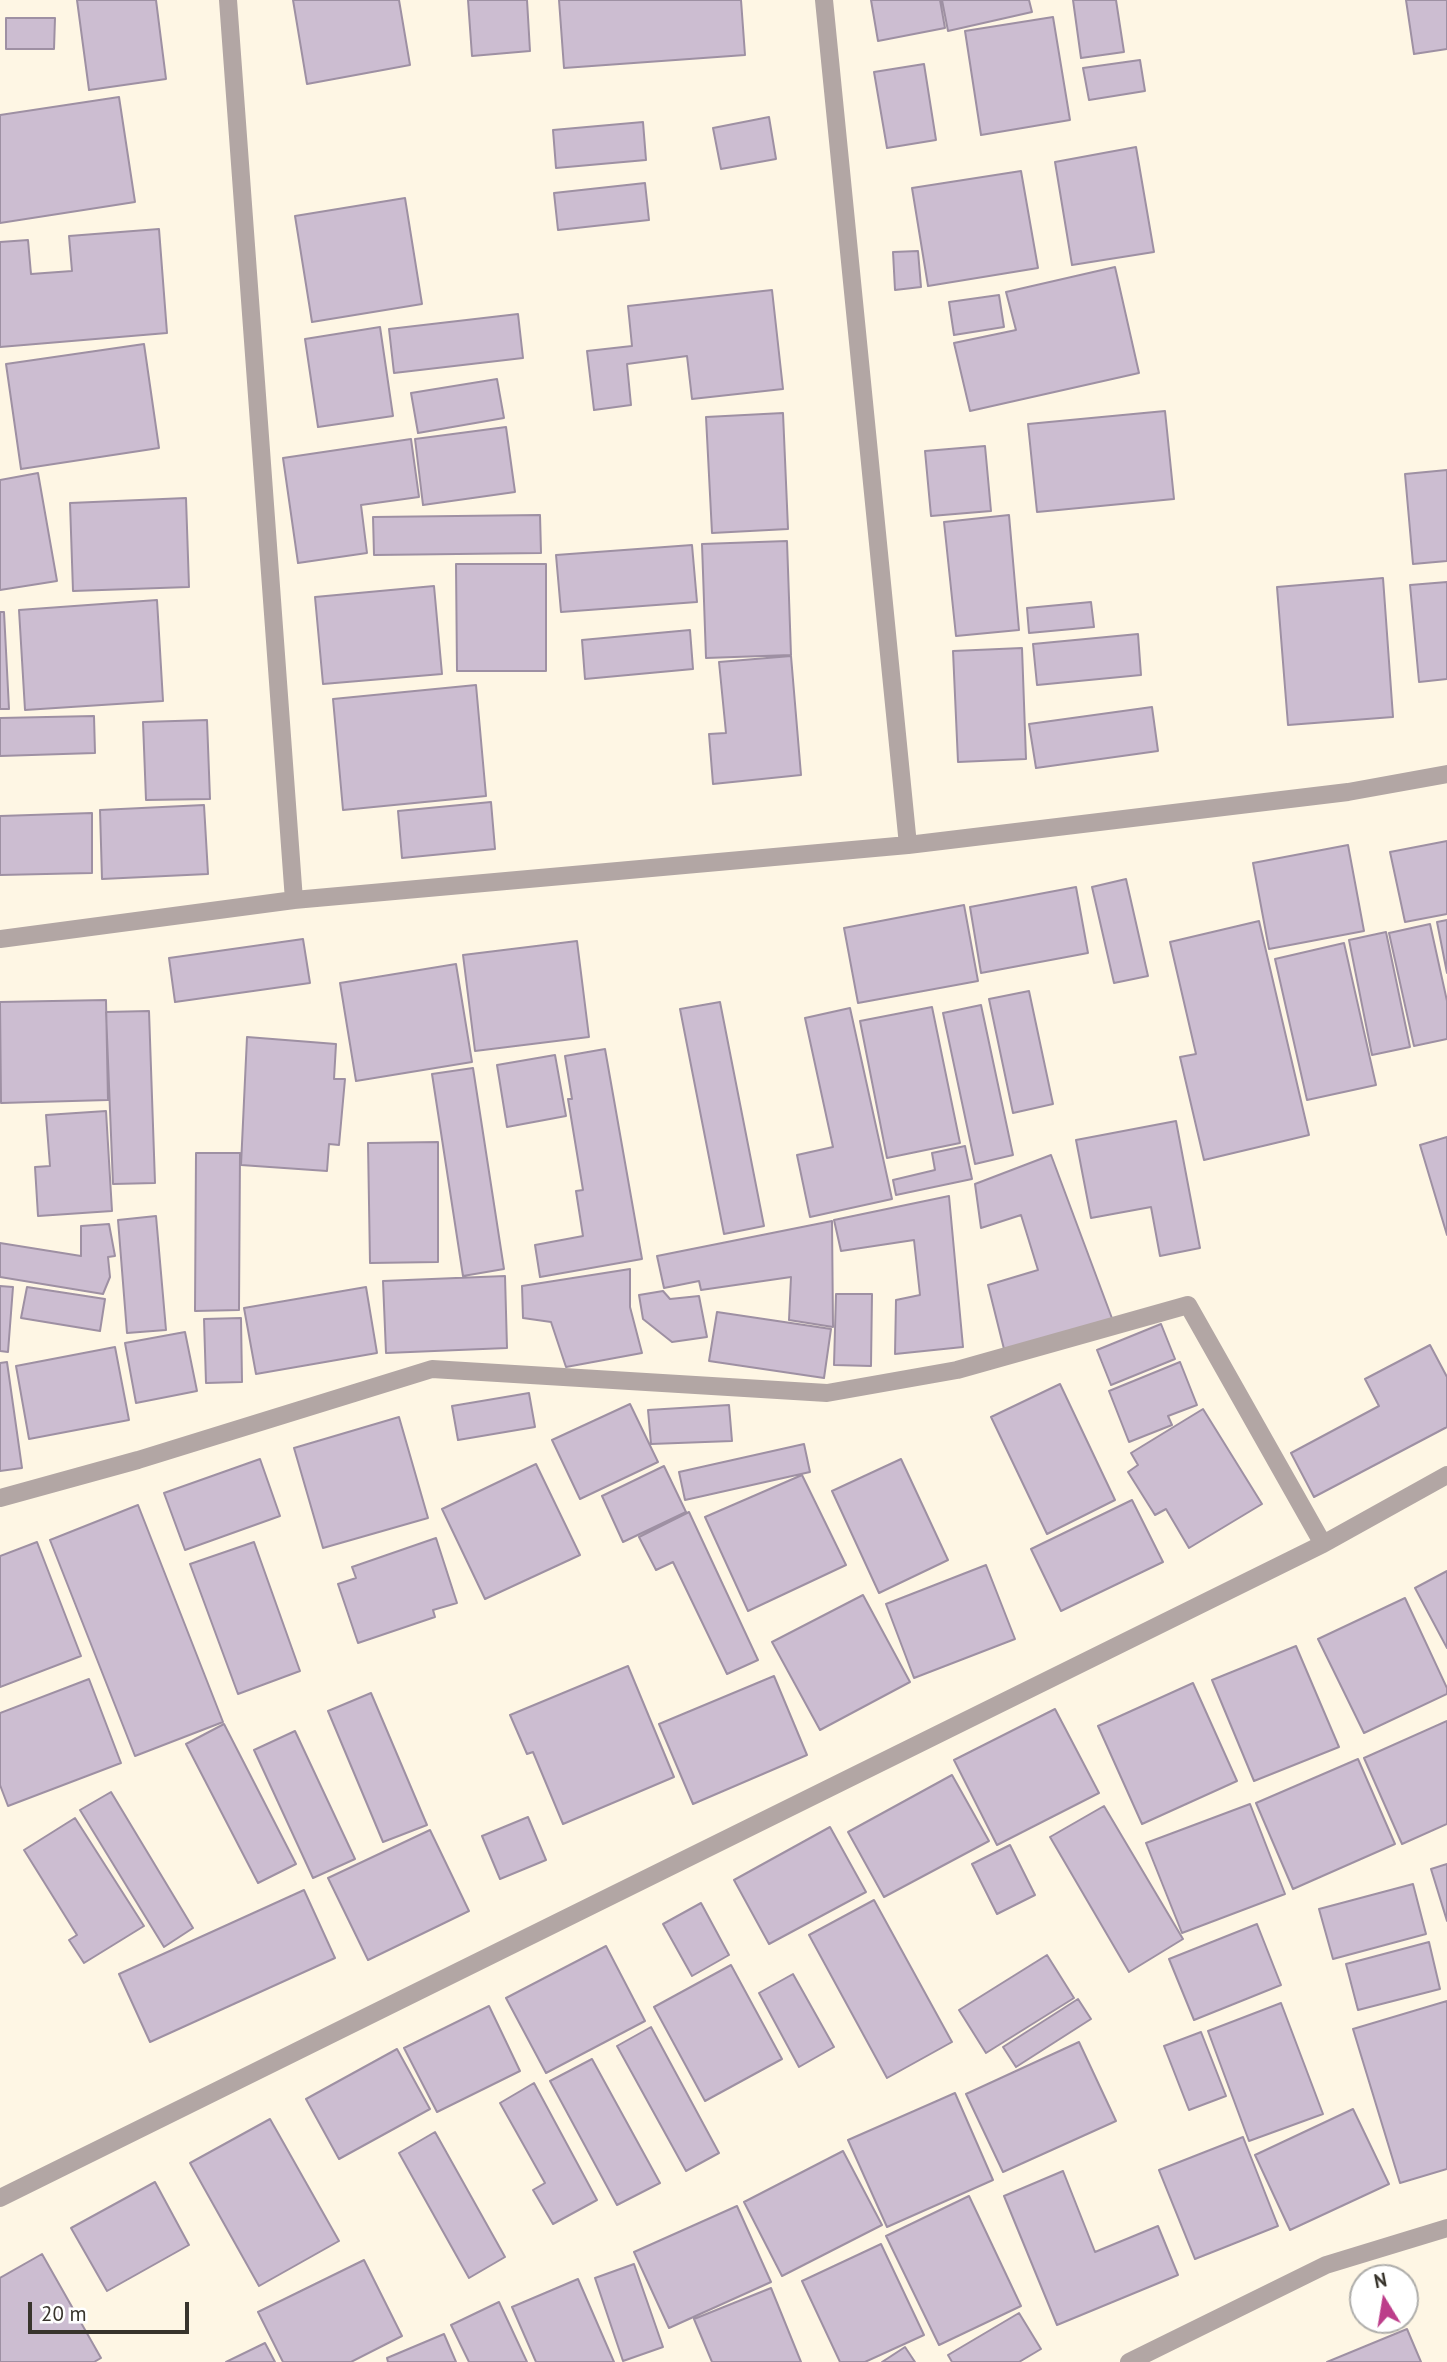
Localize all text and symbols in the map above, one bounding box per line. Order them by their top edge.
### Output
north arrow [1349,2264,1419,2334]
text: N [1372,2267,1389,2293]
scale bar [32,2288,192,2332]
text: 20 m [41,2300,87,2327]

